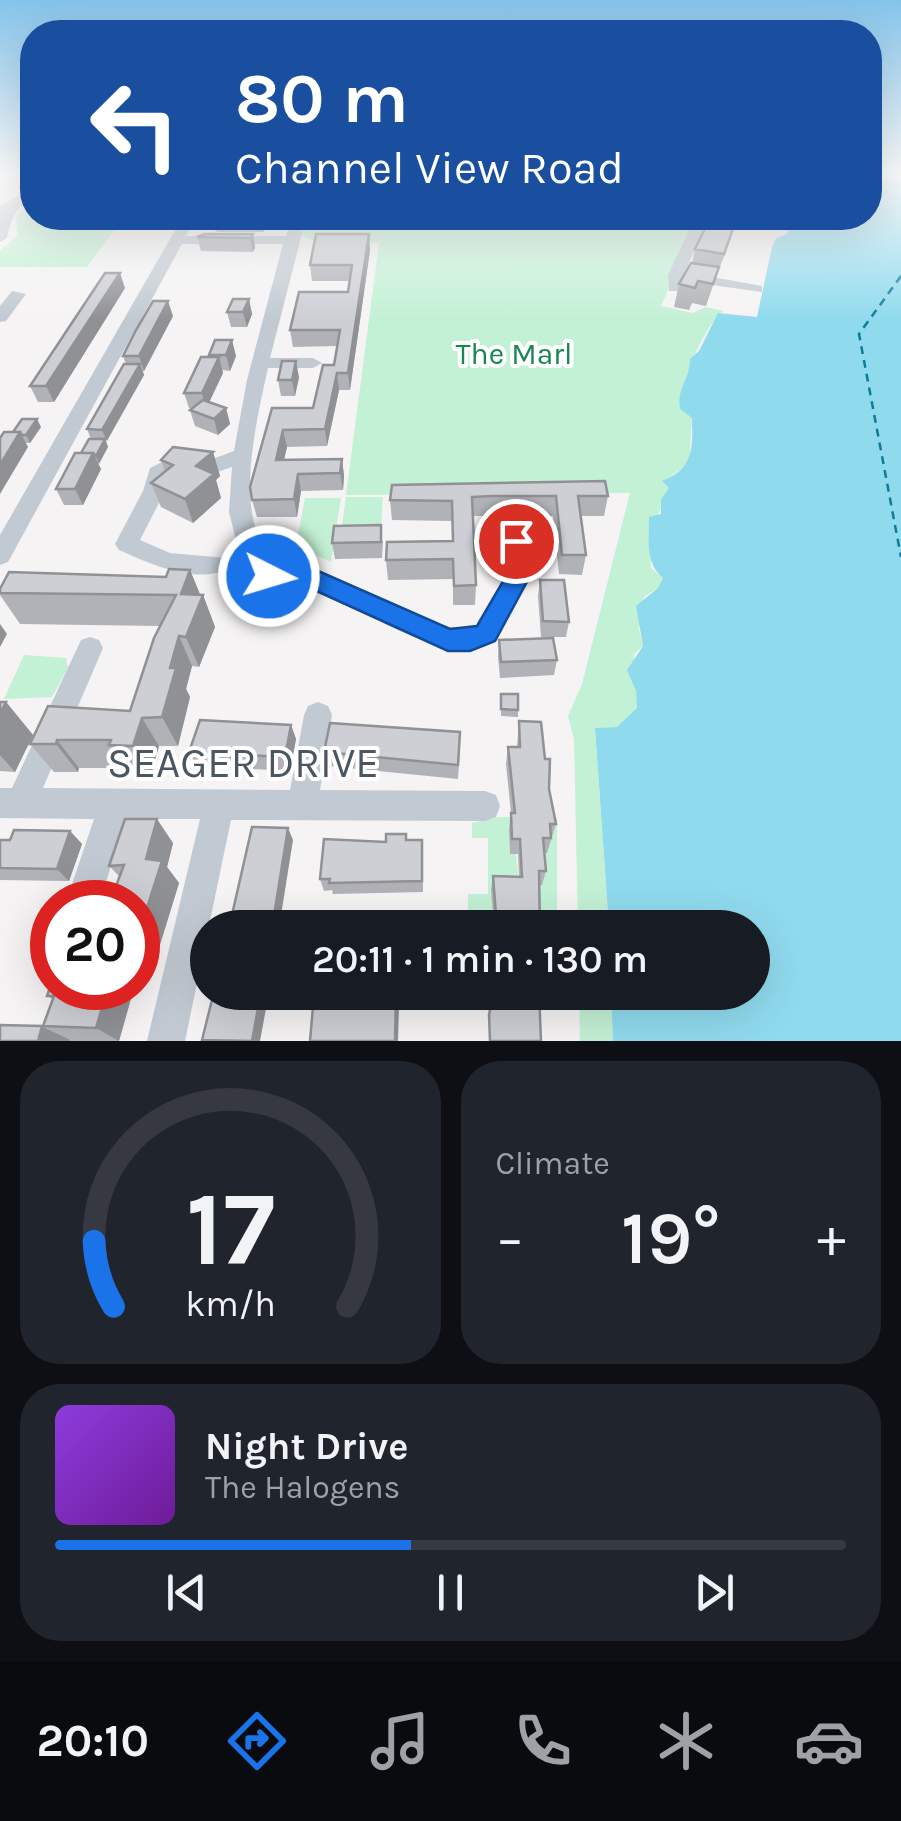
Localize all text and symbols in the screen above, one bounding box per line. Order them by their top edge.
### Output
text: 80 m [235,58,409,140]
icon: left [70,60,200,190]
text: Channel View Road [235,142,624,194]
park label: The Marl [456,336,572,372]
pin [474,499,559,584]
icon: arrive [489,514,544,569]
position arrow [217,524,321,628]
street label: SEAGER DRIVE [107,738,379,788]
speed limit sign: 20 [30,880,160,1010]
text: 20:11 · 1 min · 130 m [312,937,648,982]
text: Climate [496,1145,610,1182]
text: 17 [186,1169,275,1290]
text: 19° [621,1194,720,1282]
text: − [496,1206,524,1270]
text: + [817,1206,846,1270]
text: km/h [185,1283,276,1325]
text: Night Drive [205,1424,408,1469]
text: The Halogens [205,1469,400,1506]
icon: previous [159,1565,214,1620]
icon: pause [423,1565,478,1620]
icon: next [687,1565,742,1620]
icon: directions [222,1706,292,1776]
icon: music [365,1706,435,1776]
icon: phone [508,1706,578,1776]
icon: climate [651,1706,721,1776]
icon: car [794,1706,864,1776]
text: 20:10 [37,1715,149,1767]

